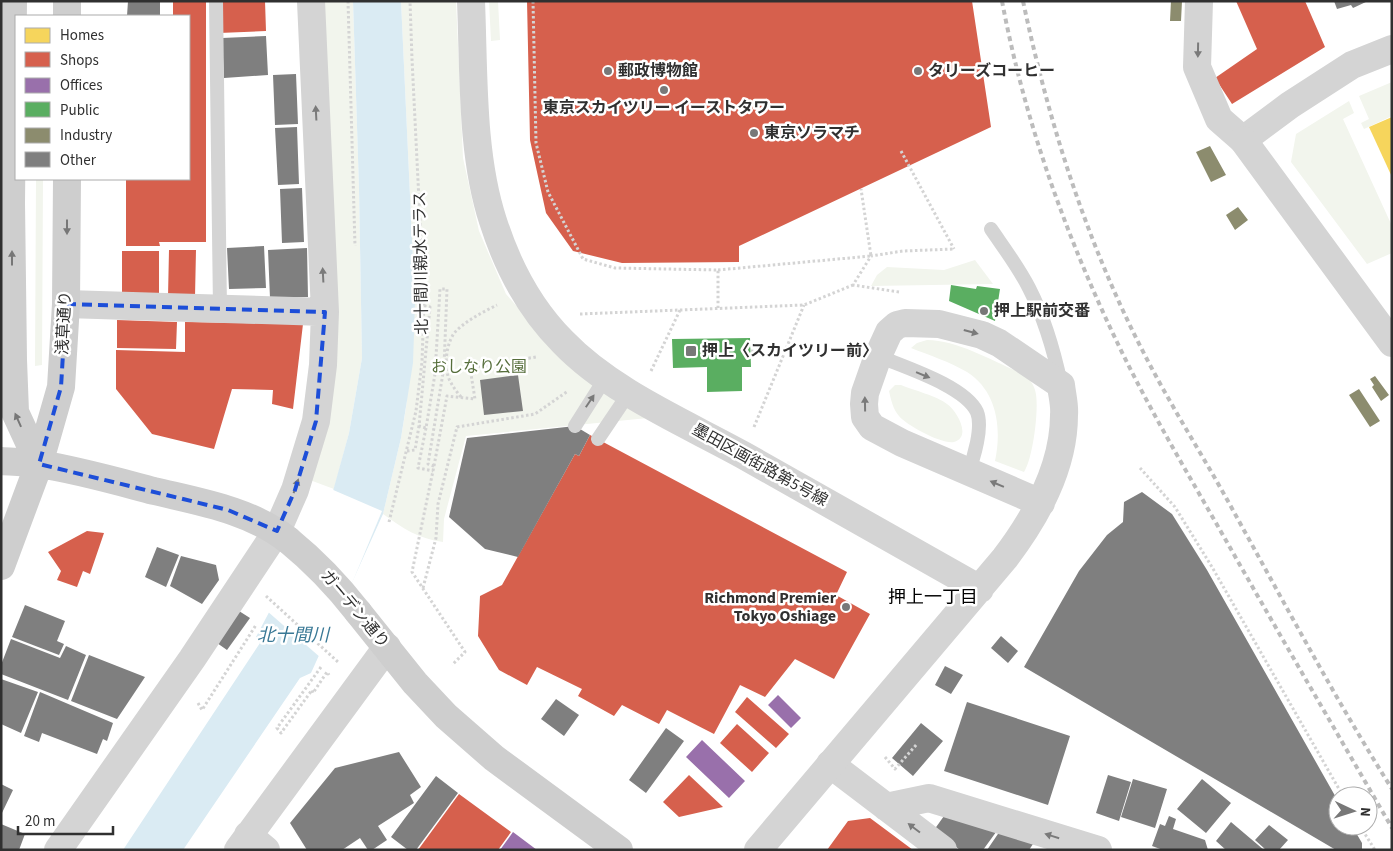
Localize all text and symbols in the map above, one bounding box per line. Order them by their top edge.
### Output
legend [15,15,190,180]
text: Homes [60,25,104,46]
one-way arrow [1193,42,1201,58]
text: Shops [60,50,99,71]
place label: 郵政博物館 [618,60,698,82]
place label: タリーズコーヒー [928,60,1055,82]
marker: 郵政博物館 [602,65,614,77]
marker: タリーズコーヒー [912,65,924,77]
text: Offices [60,75,103,96]
marker: 東京スカイツリー イーストタワー [658,84,670,96]
place label: 東京スカイツリー イーストタワー [543,97,785,119]
text: Public [60,100,99,121]
one-way arrow [312,104,320,120]
place label: 東京ソラマチ [764,122,860,144]
text: Industry [60,125,112,146]
marker: 東京ソラマチ [748,127,760,139]
text: Other [60,150,97,171]
street label: 北十間川親水テラス [409,191,433,335]
one-way arrow [62,220,70,236]
one-way arrow [8,250,16,266]
one-way arrow [319,267,327,283]
street label: 浅草通り [51,290,77,356]
place label: 押上駅前交番 [994,300,1090,322]
marker: 押上駅前交番 [978,305,990,317]
one-way arrow [964,328,979,336]
place label: 押上〈スカイツリー前〉 [702,340,878,362]
marker: 押上〈スカイツリー前〉 [684,344,698,358]
park label: おしなり公園 [431,356,527,378]
one-way arrow [916,371,930,379]
one-way arrow [585,394,595,408]
one-way arrow [860,395,868,411]
one-way arrow [14,413,22,427]
street label: 墨田区画街路第5号線 [688,419,832,511]
one-way arrow [293,479,300,494]
one-way arrow [989,480,1004,488]
street label: ガーデン通り [316,565,394,653]
district label: 押上一丁目 [888,585,978,610]
place label: Richmond Premier Tokyo Oshiage [704,587,837,627]
marker: Richmond Premier Tokyo Oshiage [840,601,852,613]
water label: 北十間川 [257,623,331,648]
north arrow [1328,786,1378,836]
scale bar [18,804,112,836]
text: N [1355,806,1375,817]
text: 20 m [25,811,55,832]
one-way arrow [908,823,921,834]
one-way arrow [1044,831,1059,839]

